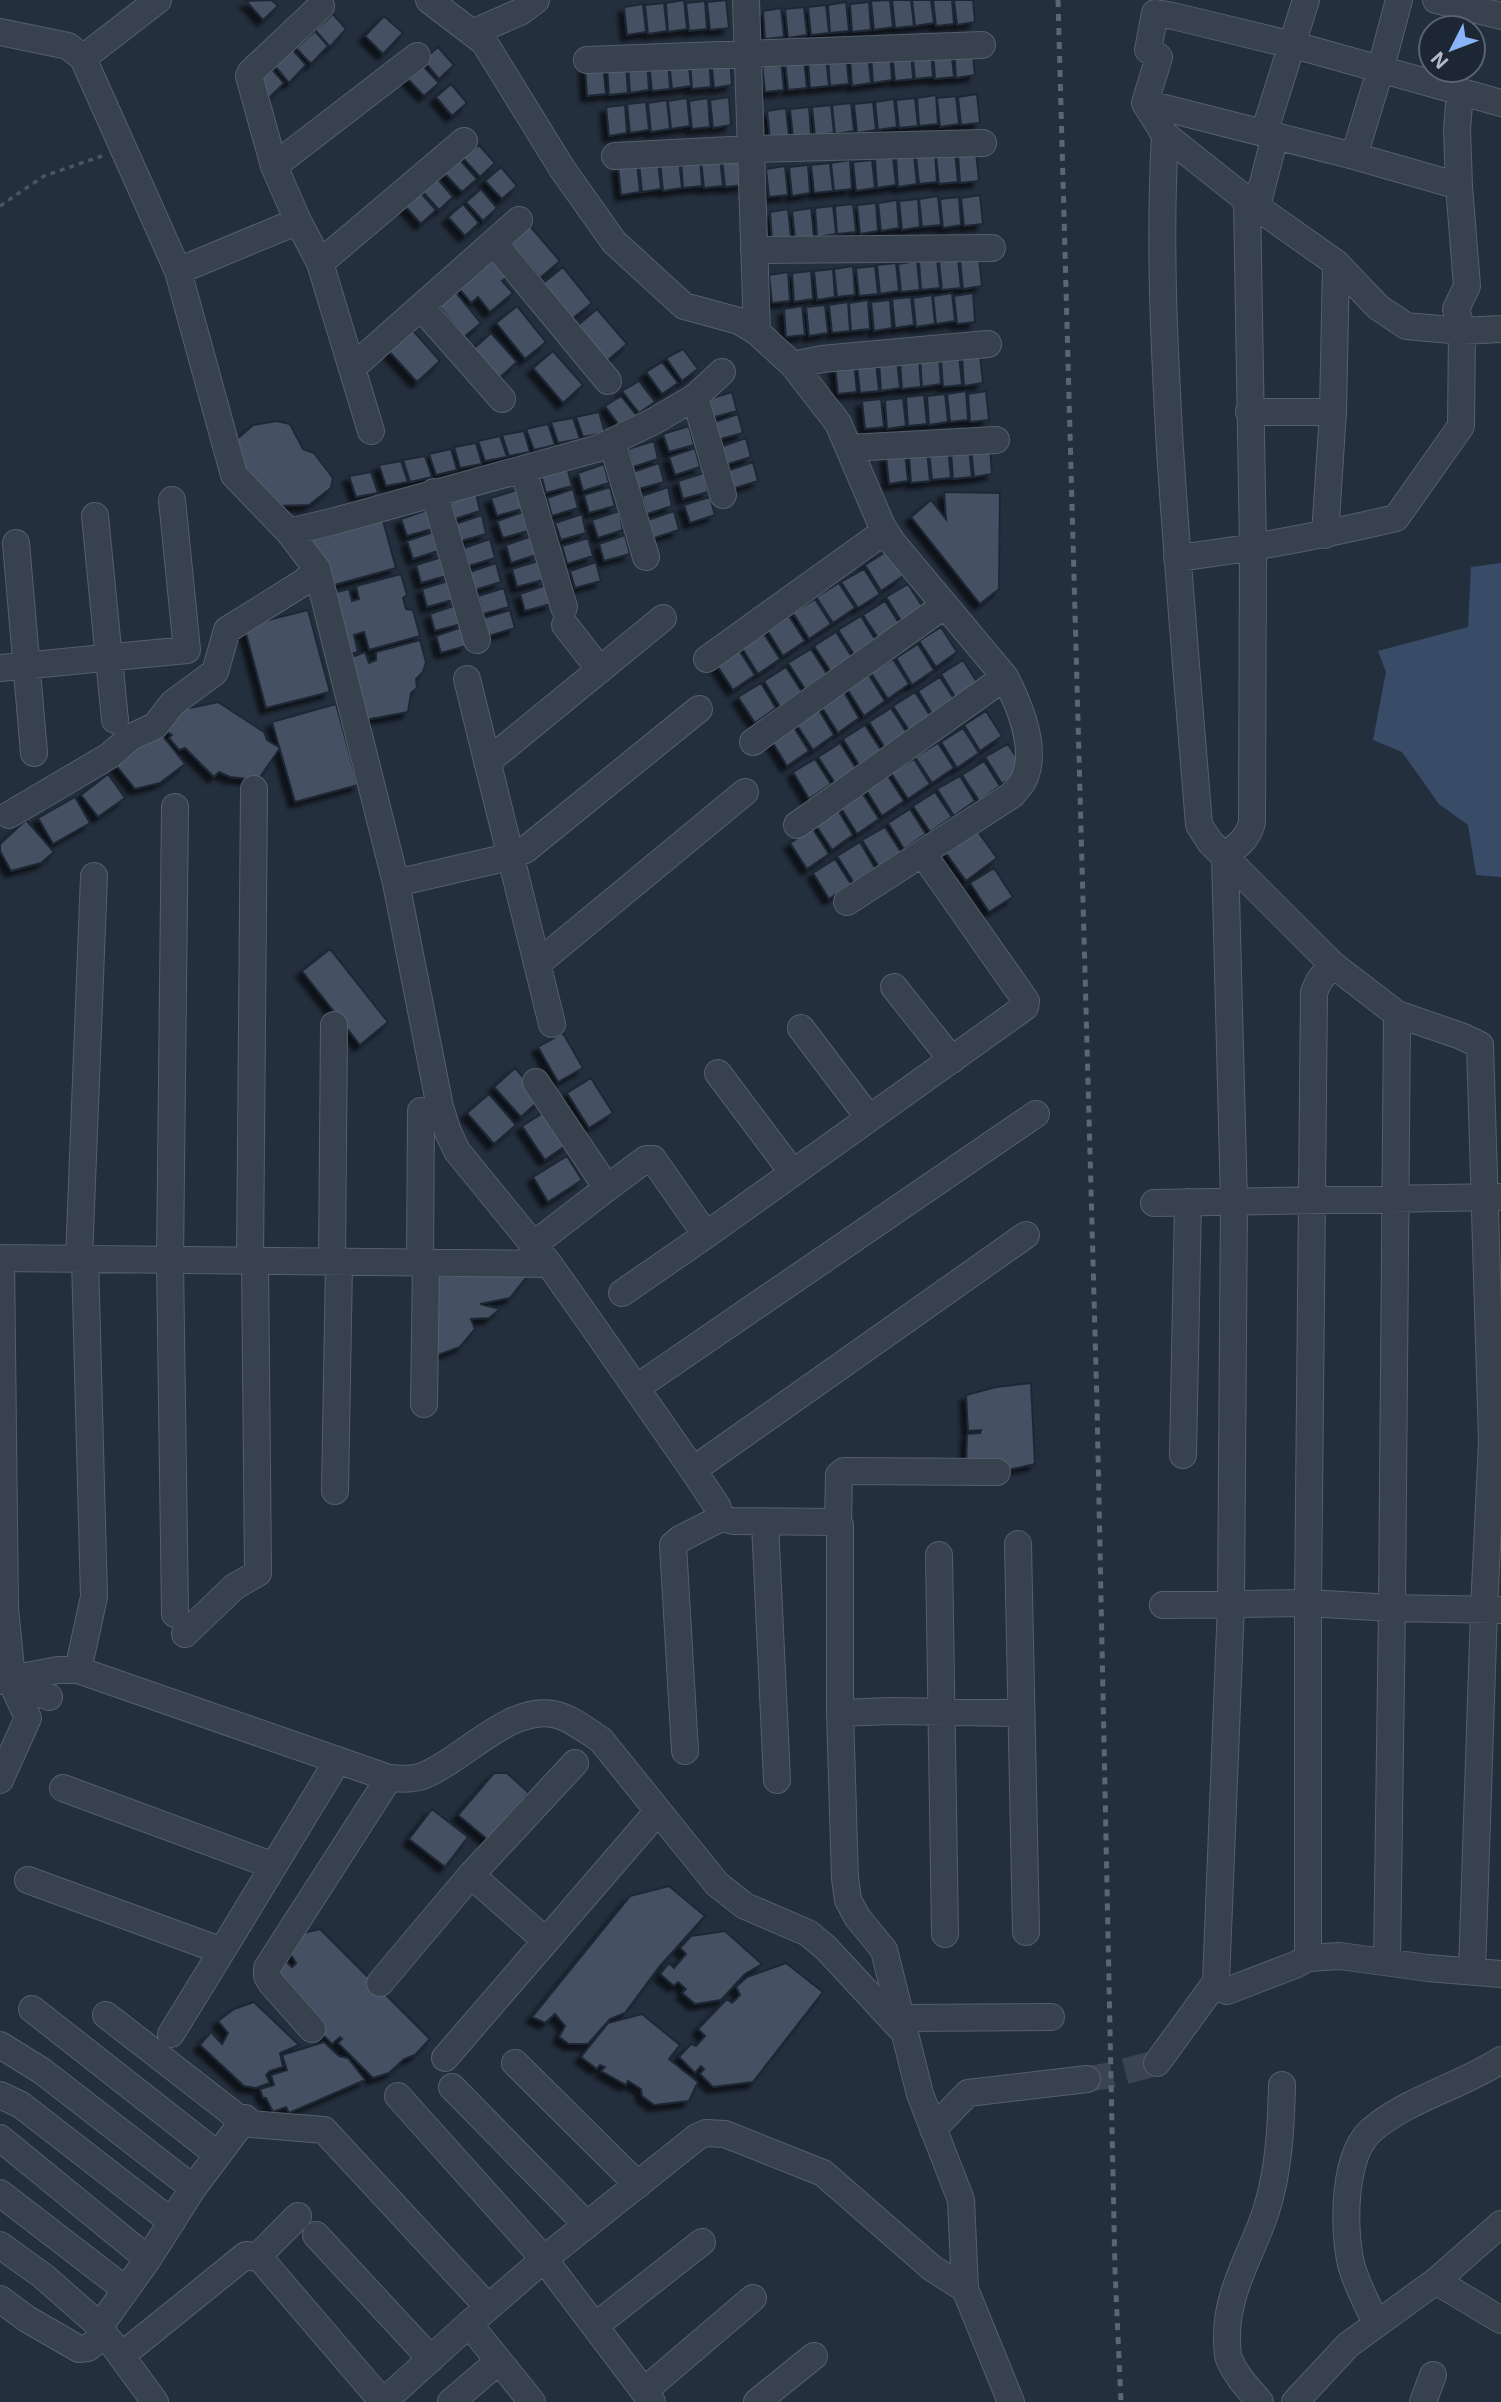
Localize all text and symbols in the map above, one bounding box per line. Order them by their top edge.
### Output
north arrow [1417,14,1487,84]
text: N [1426,47,1453,73]

